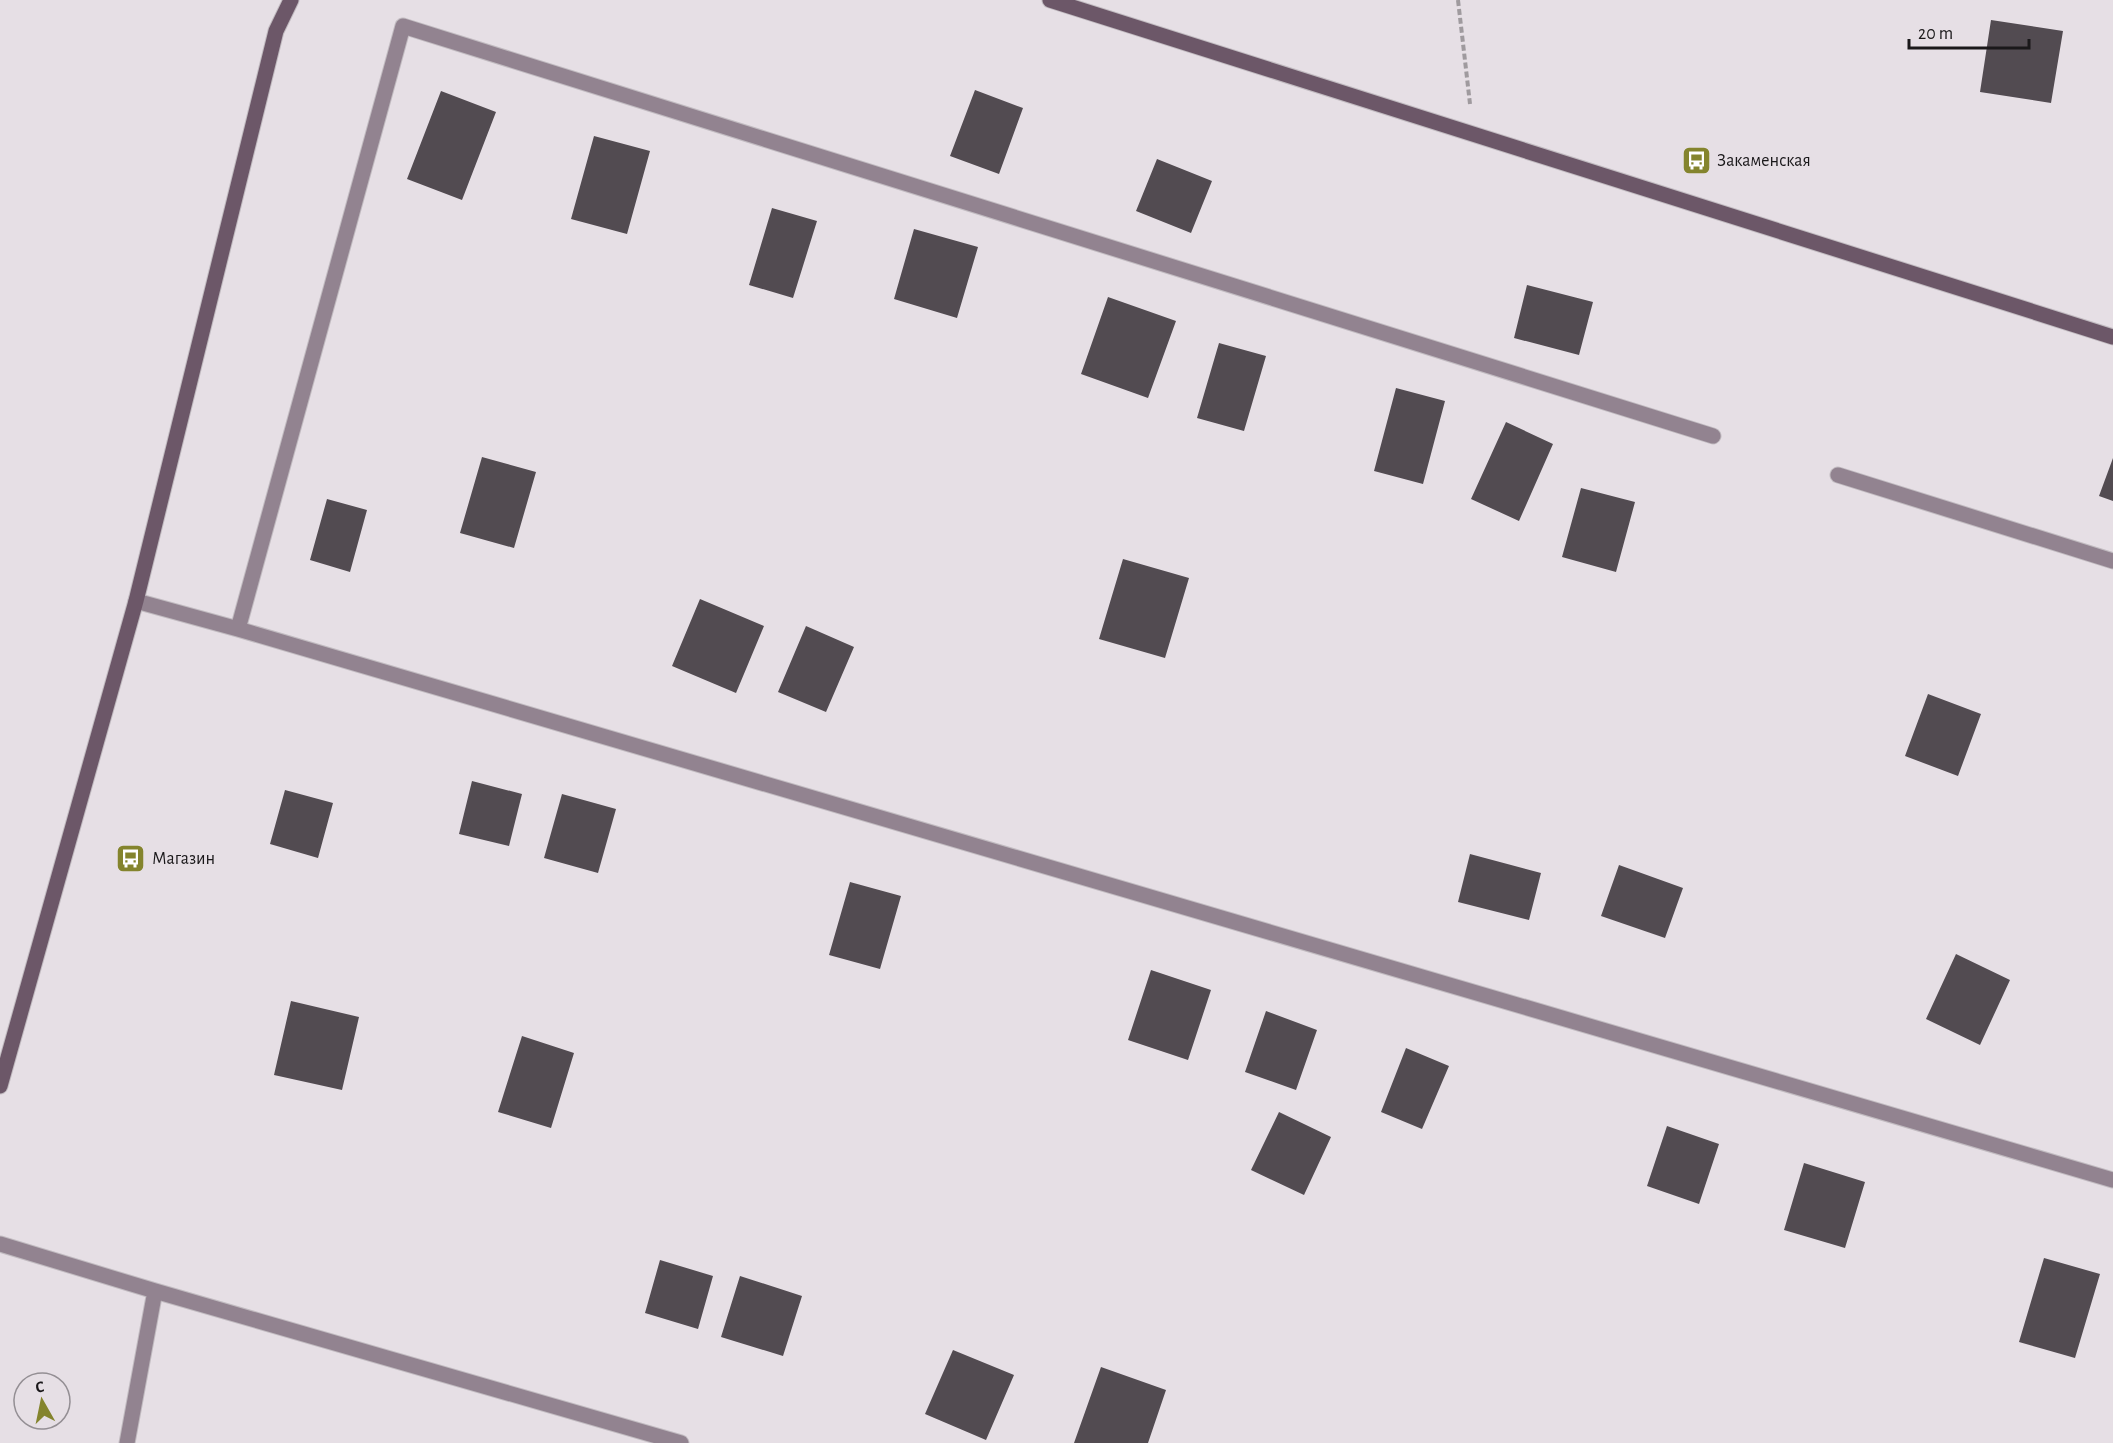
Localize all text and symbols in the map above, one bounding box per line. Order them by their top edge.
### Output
scale bar [1909,12,2029,50]
text: 20 m [1918,25,1953,43]
bus stop icon: Закаменская [1680,144,1712,176]
place label: Закаменская [1717,152,1811,170]
bus stop icon: Магазин [115,842,147,874]
place label: Магазин [152,850,215,868]
north arrow [12,1371,72,1431]
text: С [34,1379,46,1396]

